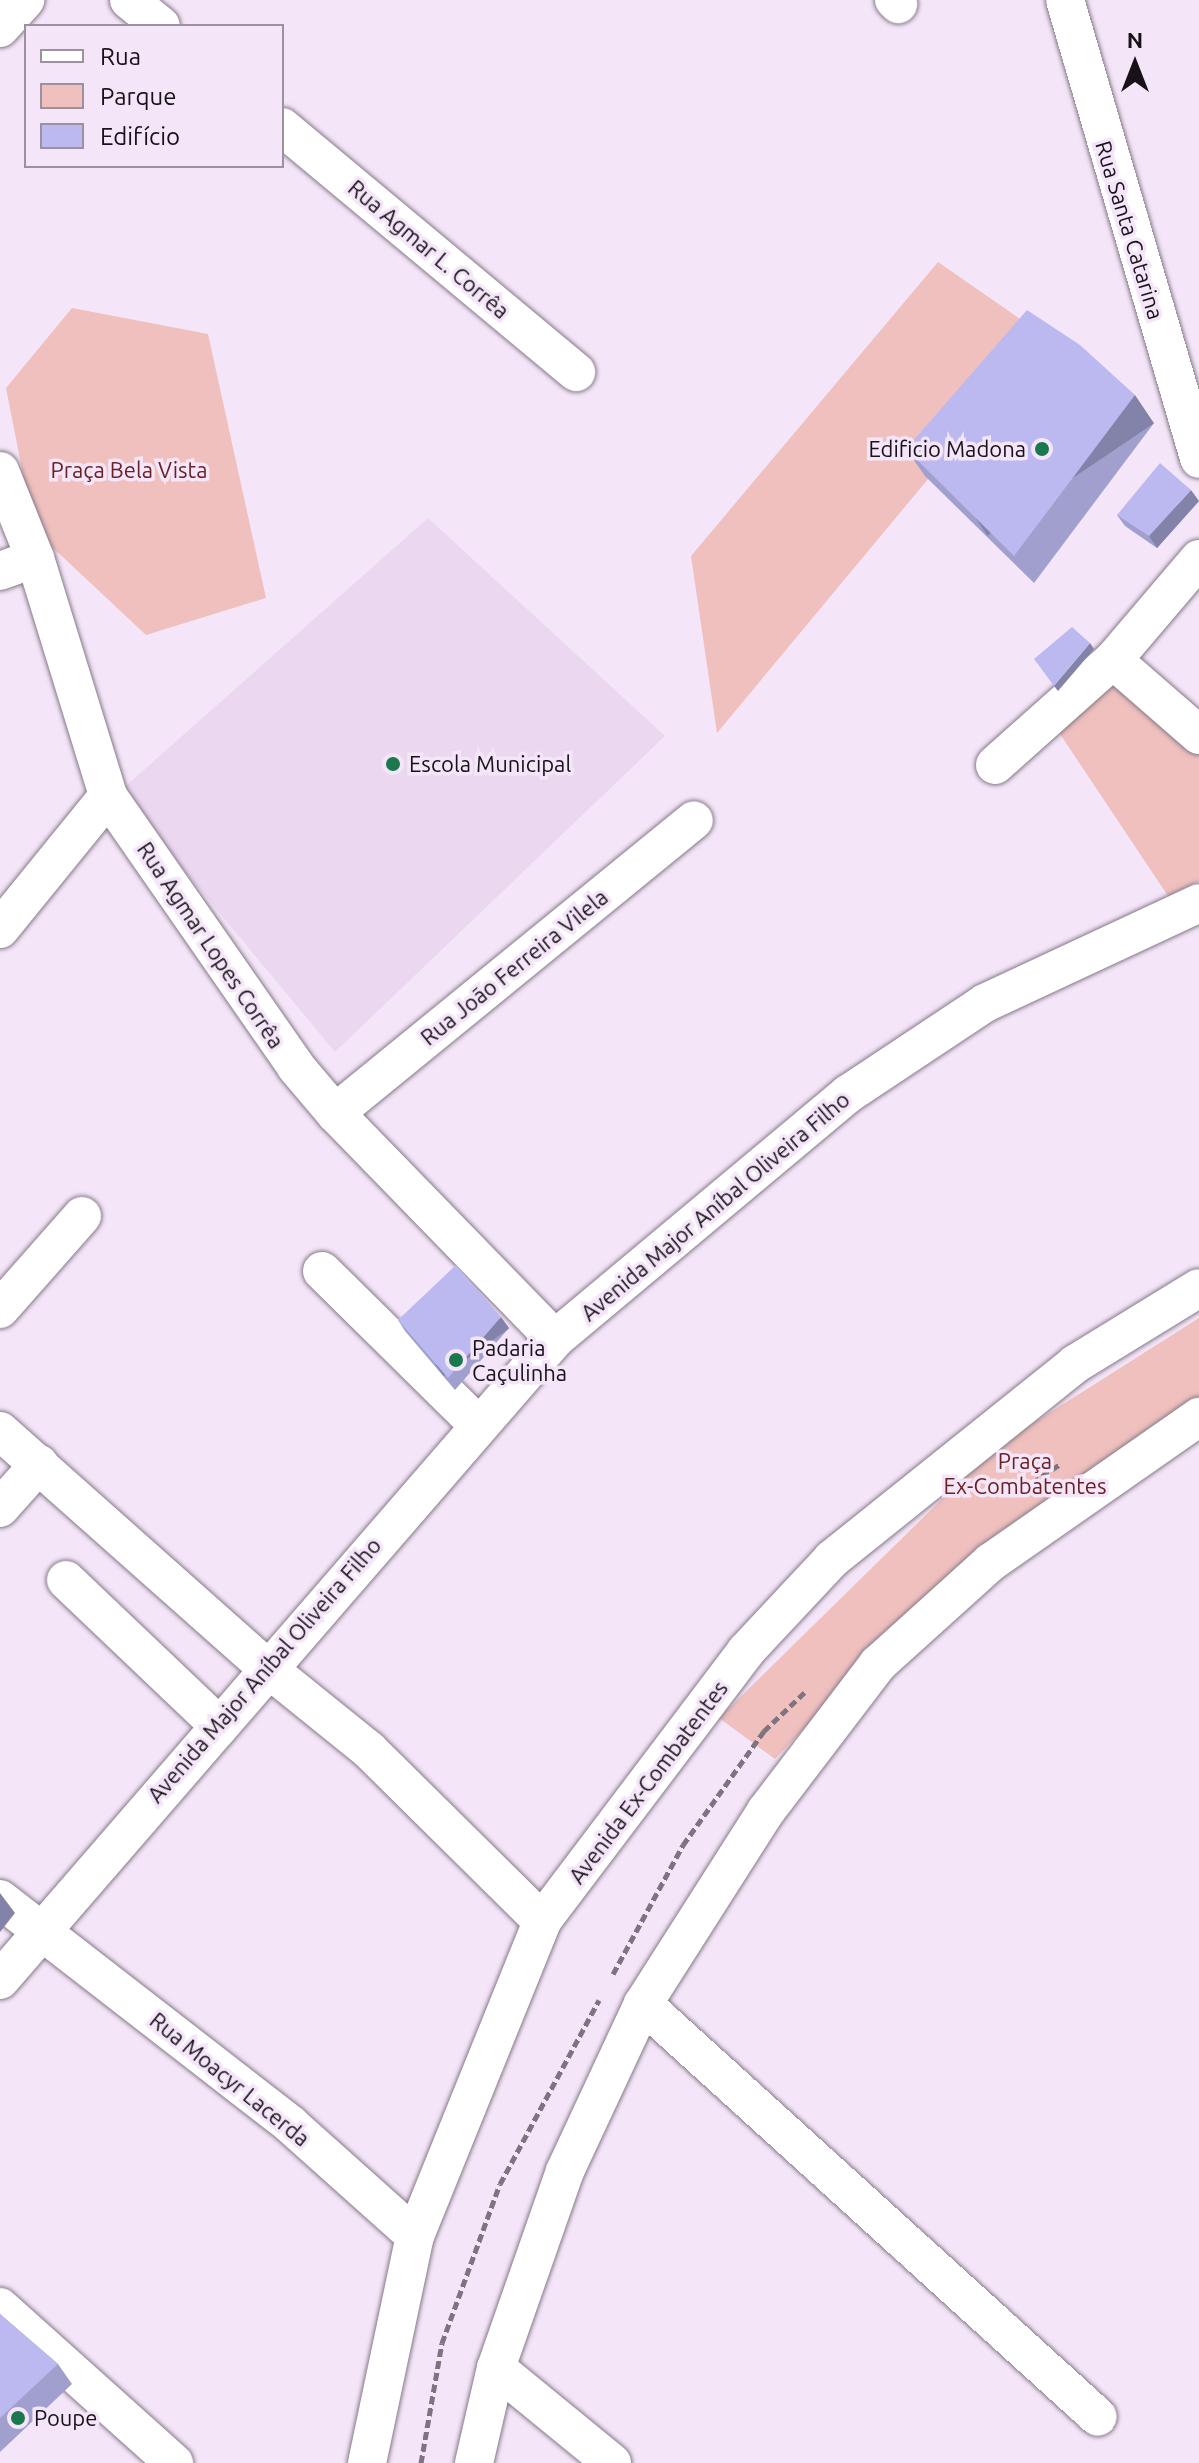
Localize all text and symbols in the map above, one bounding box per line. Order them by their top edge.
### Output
legend [24,24,284,168]
north arrow [1095,24,1175,104]
text: N [1127,27,1143,52]
text: Rua [100,43,141,70]
text: Parque [100,83,177,110]
text: Edifício [100,123,180,150]
street label: Rua Santa Catarina [1090,138,1170,322]
street label: Rua Agmar L. Corrêa [343,174,515,324]
place label: Edificio Madona [868,436,1026,462]
marker: Edificio Madona [1033,440,1051,458]
park label: Praça Bela Vista [50,457,208,483]
place label: Escola Municipal [409,751,571,777]
marker: Escola Municipal [384,755,402,773]
street label: Rua Agmar Lopes Corrêa [132,837,290,1053]
street label: Rua João Ferreira Vilela [415,883,613,1051]
street label: Avenida Major Aníbal Oliveira Filho [575,1086,855,1326]
place label: Padaria Caçulinha [472,1334,567,1386]
marker: Padaria Caçulinha [447,1351,465,1369]
park label: Praça Ex-Combatentes [943,1447,1107,1498]
street label: Avenida Major Aníbal Oliveira Filho [142,1532,386,1808]
street label: Avenida Ex-Combatentes [563,1675,733,1889]
street label: Rua Moacyr Lacerda [145,2007,315,2151]
place label: Poupe [34,2405,97,2431]
marker: Poupe [9,2409,27,2427]

